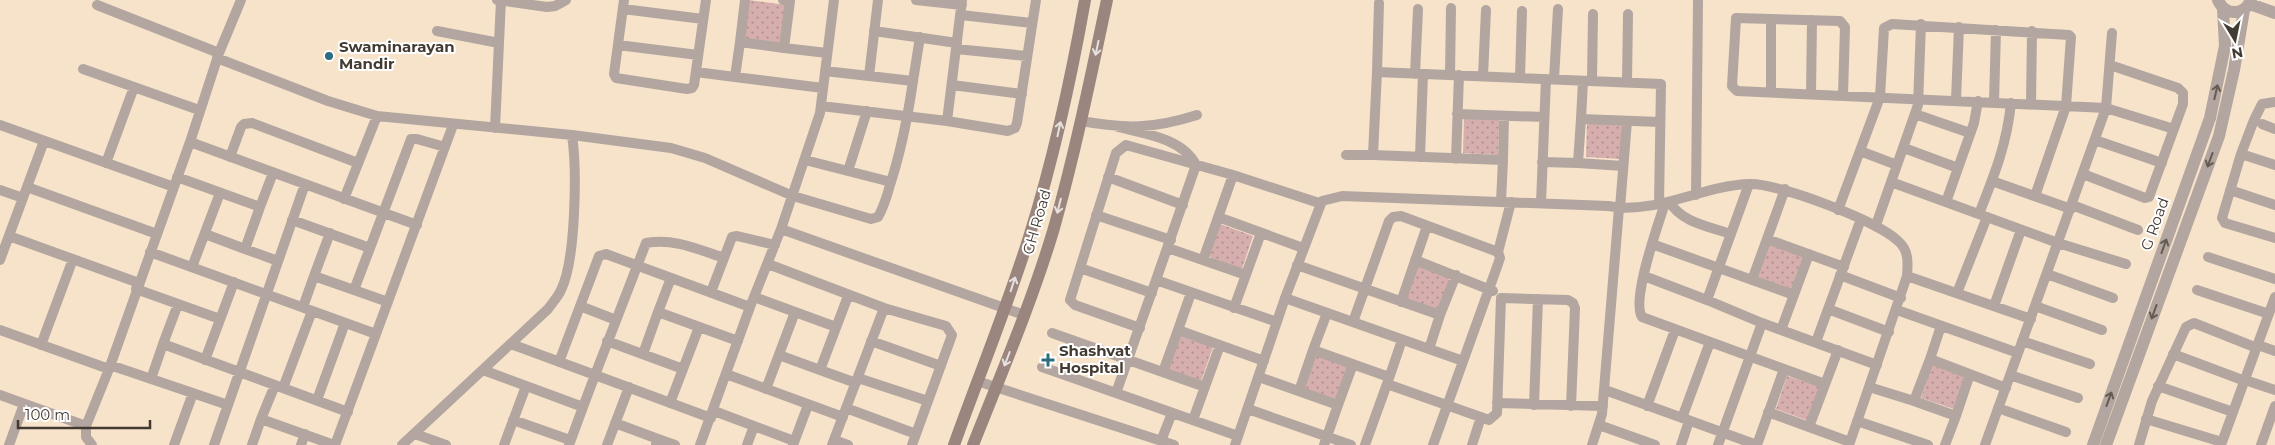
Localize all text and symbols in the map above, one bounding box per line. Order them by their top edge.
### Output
north arrow [2210,15,2260,65]
place label: Swaminarayan Mandir [339,37,455,73]
one-way arrow [1092,39,1101,55]
text: N [2230,43,2244,63]
marker: Swaminarayan Mandir [323,50,335,62]
one-way arrow [2212,85,2221,101]
one-way arrow [1055,121,1064,137]
one-way arrow [2205,151,2214,167]
street label: GH Road [1018,187,1055,257]
street label: G Road [2136,195,2173,253]
one-way arrow [1054,197,1064,213]
one-way arrow [2160,238,2170,254]
one-way arrow [1009,277,1018,293]
one-way arrow [2149,304,2158,319]
place label: Shashvat Hospital [1059,341,1131,377]
one-way arrow [1002,351,1011,367]
marker: Shashvat Hospital [1041,353,1055,367]
one-way arrow [2105,391,2115,407]
scale bar [18,398,150,430]
text: 100 m [25,405,70,424]

